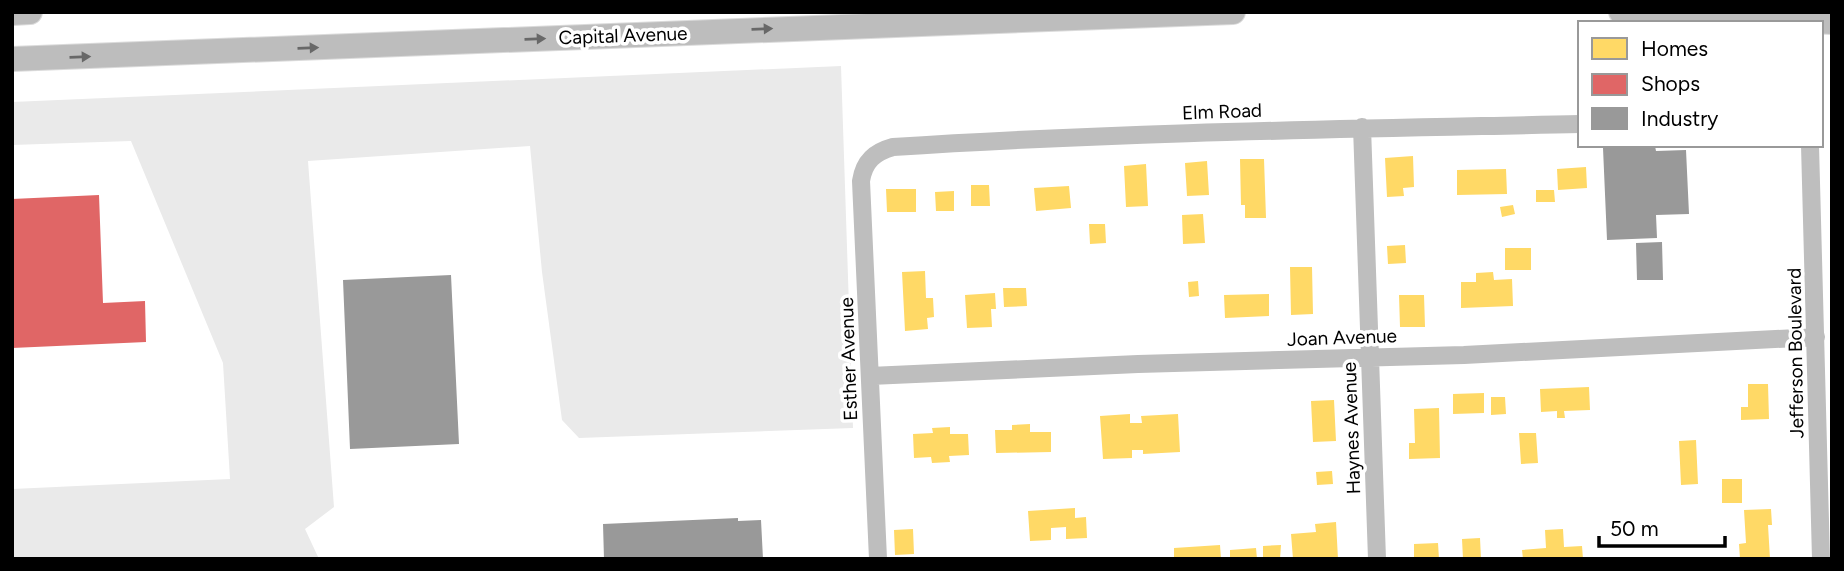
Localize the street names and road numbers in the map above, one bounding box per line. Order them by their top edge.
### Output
street label: Capital Avenue [558,22,688,49]
street label: Elm Road [1182,99,1262,124]
street label: Jefferson Boulevard [1783,268,1808,438]
street label: Esther Avenue [835,297,862,421]
street label: Joan Avenue [1287,324,1397,351]
street label: Haynes Avenue [1338,361,1365,495]

